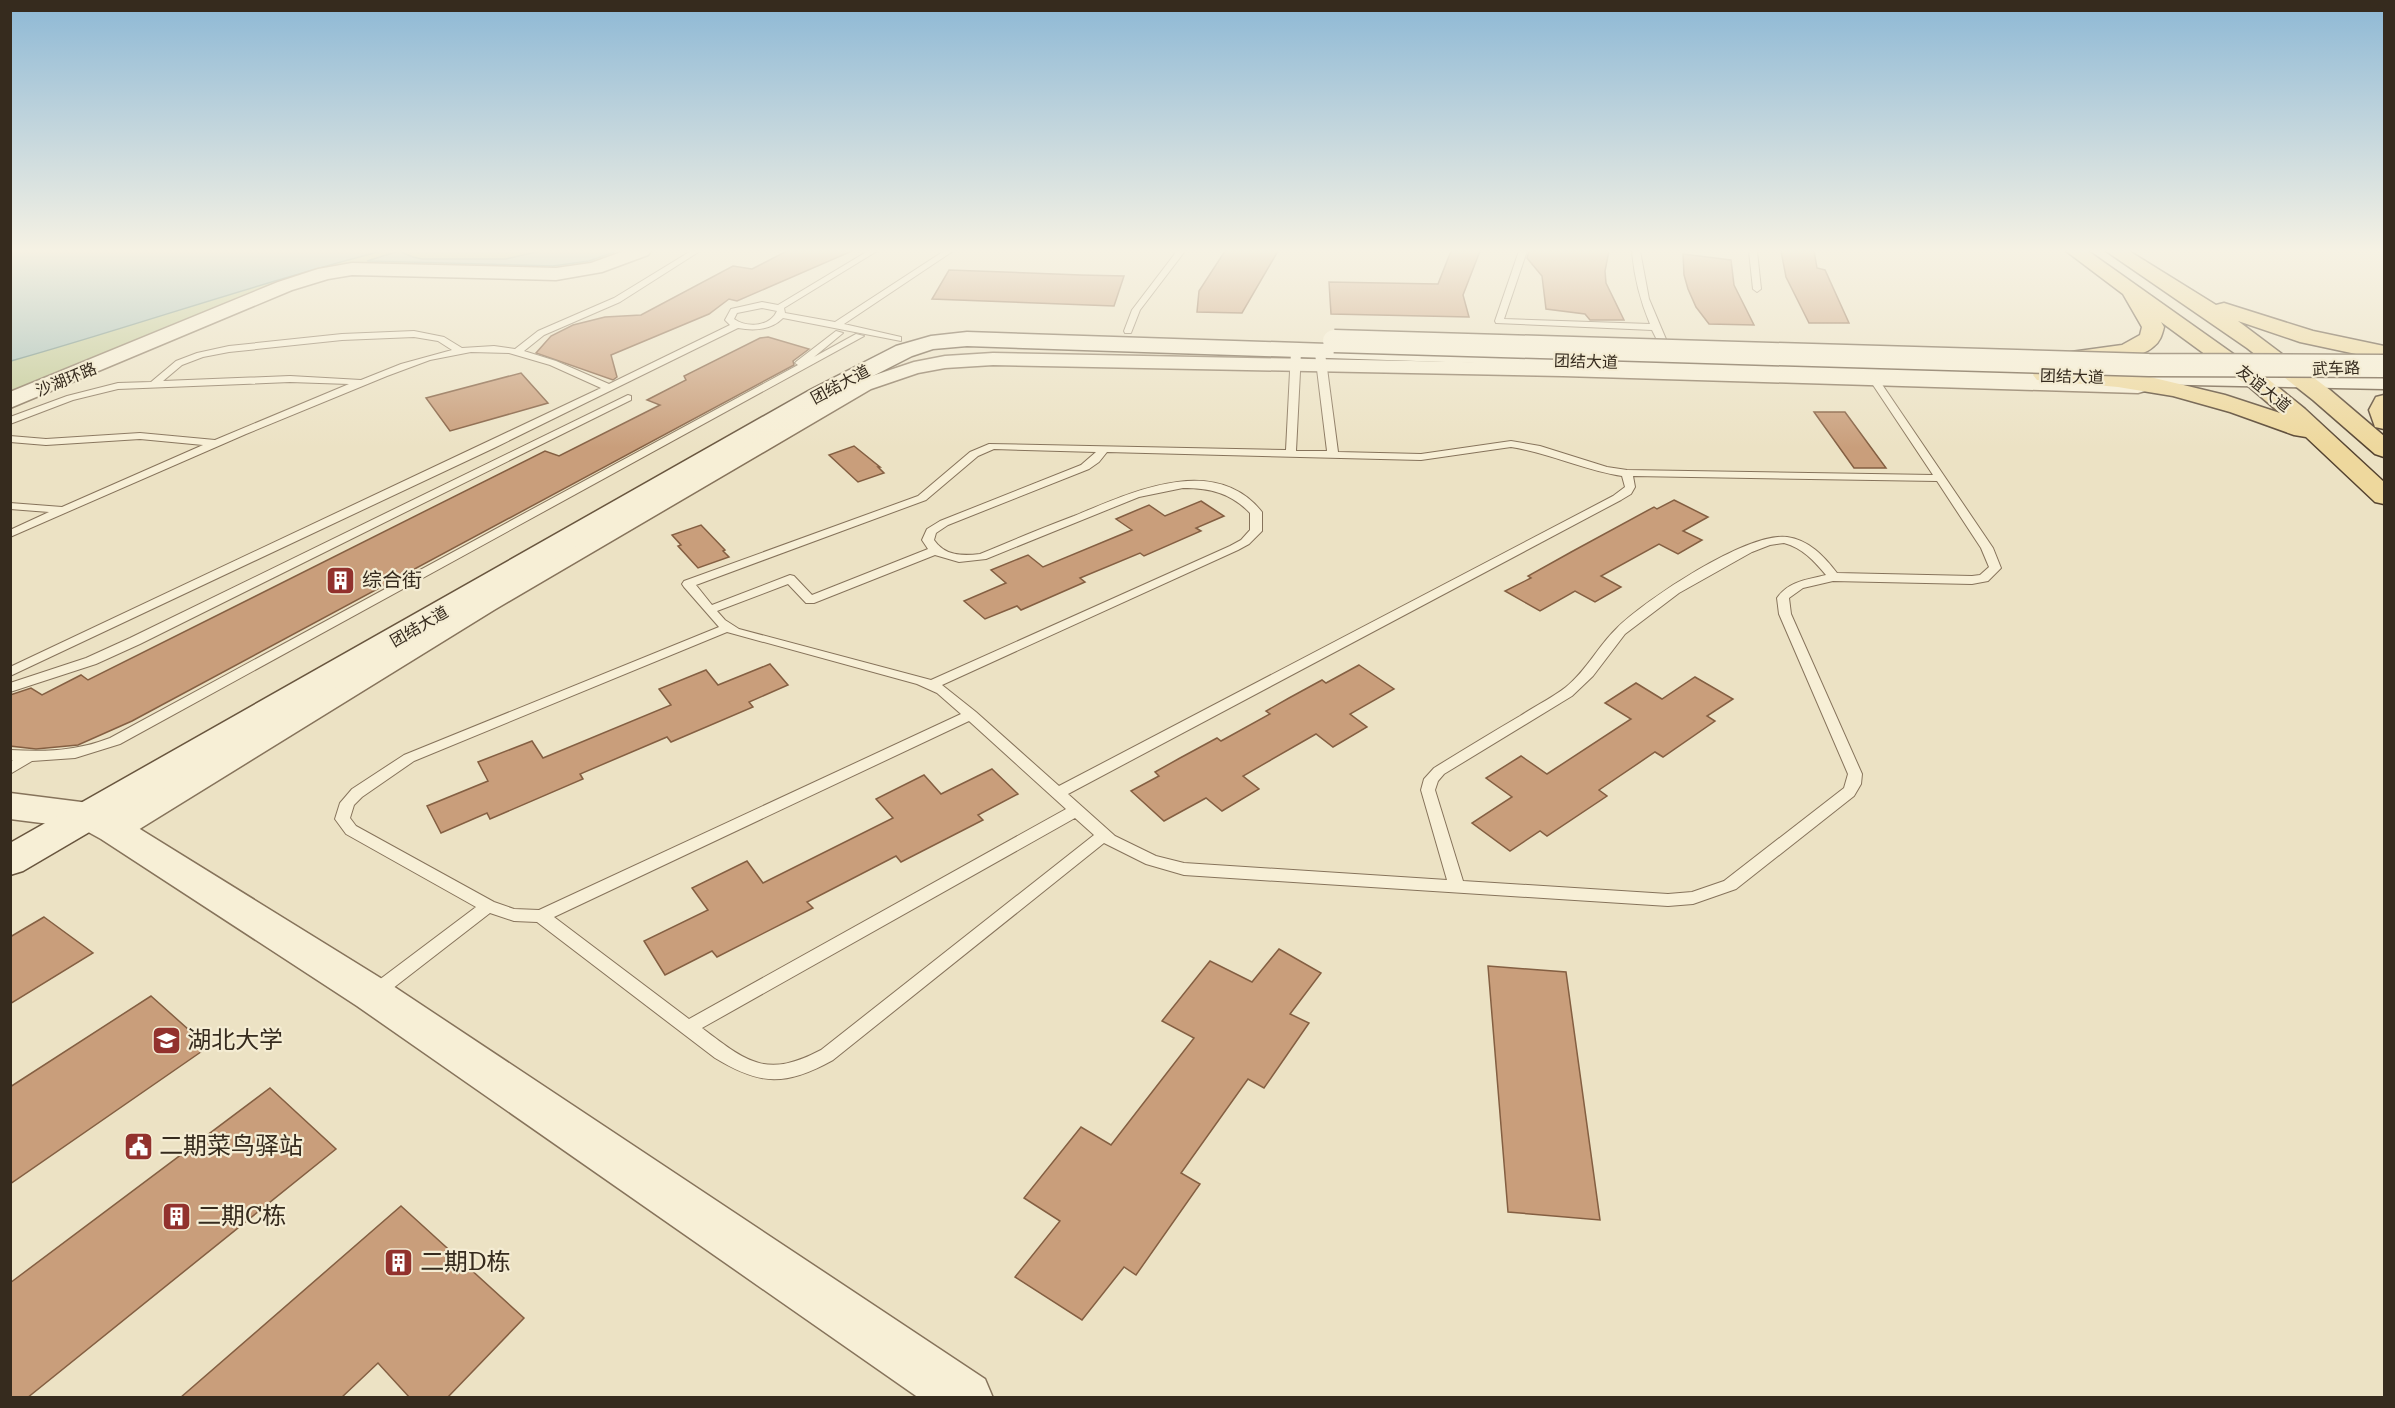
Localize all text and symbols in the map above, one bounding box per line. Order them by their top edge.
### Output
street label: 团结大道 [1554,351,1618,372]
street label: 武车路 [2312,358,2360,379]
street label: 沙湖环路 [33,359,99,400]
street label: 团结大道 [808,361,873,408]
street label: 友谊大道 [2233,361,2295,416]
street label: 团结大道 [2040,366,2104,387]
building icon: 综合街 [325,564,357,596]
place label: 综合街 [362,568,422,592]
street label: 团结大道 [387,602,452,651]
school or university icon: 湖北大学 [150,1024,182,1056]
place label: 湖北大学 [187,1026,283,1054]
public building icon: 二期菜鸟驿站 [122,1130,154,1162]
place label: 二期菜鸟驿站 [159,1132,303,1160]
building icon: 二期C栋 [160,1200,192,1232]
place label: 二期C栋 [197,1202,286,1230]
building icon: 二期D栋 [383,1246,415,1278]
place label: 二期D栋 [420,1248,511,1276]

